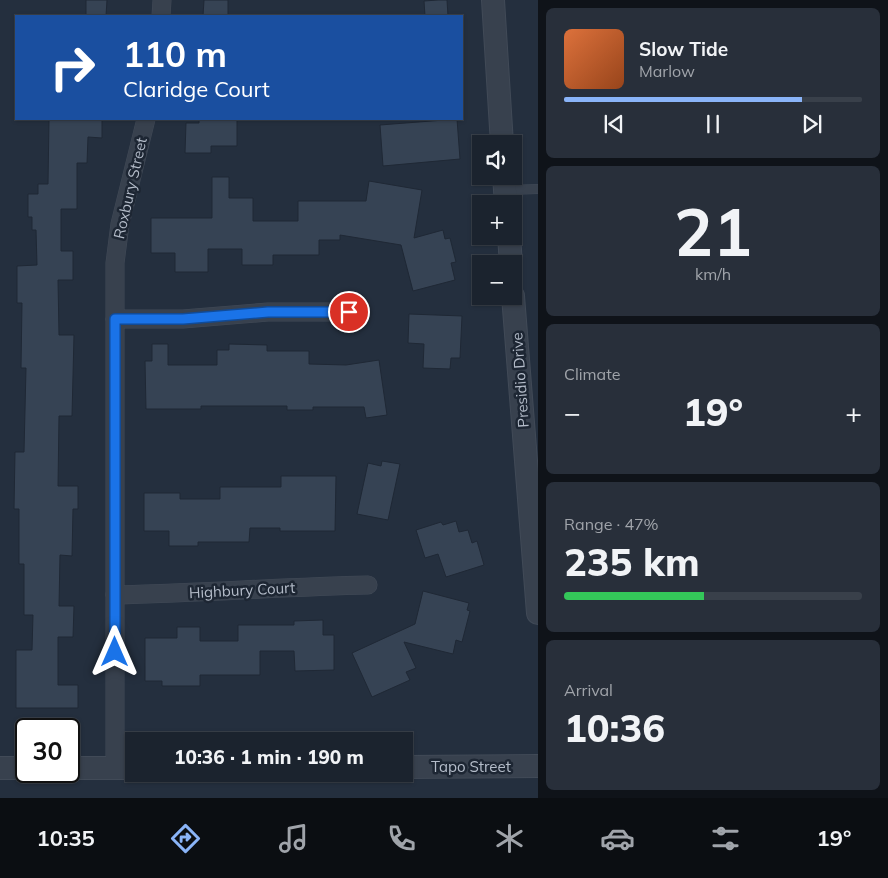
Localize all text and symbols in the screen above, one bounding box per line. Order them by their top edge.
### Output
text: 110 m [123,32,227,76]
icon: right [40,35,105,100]
text: Slow Tide [639,37,728,61]
text: Marlow [639,61,695,81]
text: Claridge Court [123,75,270,103]
icon: previous [600,110,628,138]
icon: pause [699,110,727,138]
icon: next [798,110,826,138]
street label: Roxbury Street [109,135,151,241]
map controls [472,135,522,305]
button: sound [472,135,522,185]
text: 21 [674,191,752,272]
button: + [472,195,522,245]
button: − [472,255,522,305]
text: km/h [695,264,731,284]
pin [328,291,370,333]
icon: arrive [335,298,363,326]
street label: Presidio Drive [507,332,533,428]
text: Climate [564,364,620,384]
text: 19° [683,388,743,436]
text: − [564,395,581,430]
text: + [845,395,862,430]
text: Range · 47% [564,514,659,534]
text: 235 km [564,538,700,586]
street label: Highbury Court [188,578,296,602]
position arrow [88,625,140,677]
text: Arrival [564,680,613,700]
text: 10:36 [564,704,665,752]
speed limit sign: 30 [15,718,80,783]
text: 10:36 · 1 min · 190 m [174,745,364,769]
street label: Tapo Street [431,757,511,776]
icon: directions [168,821,203,856]
icon: music [276,821,311,856]
icon: phone [384,821,419,856]
icon: climate [492,821,527,856]
icon: car [600,821,635,856]
icon: filters [708,821,743,856]
text: 10:35 [37,824,95,852]
text: 19° [817,824,851,852]

